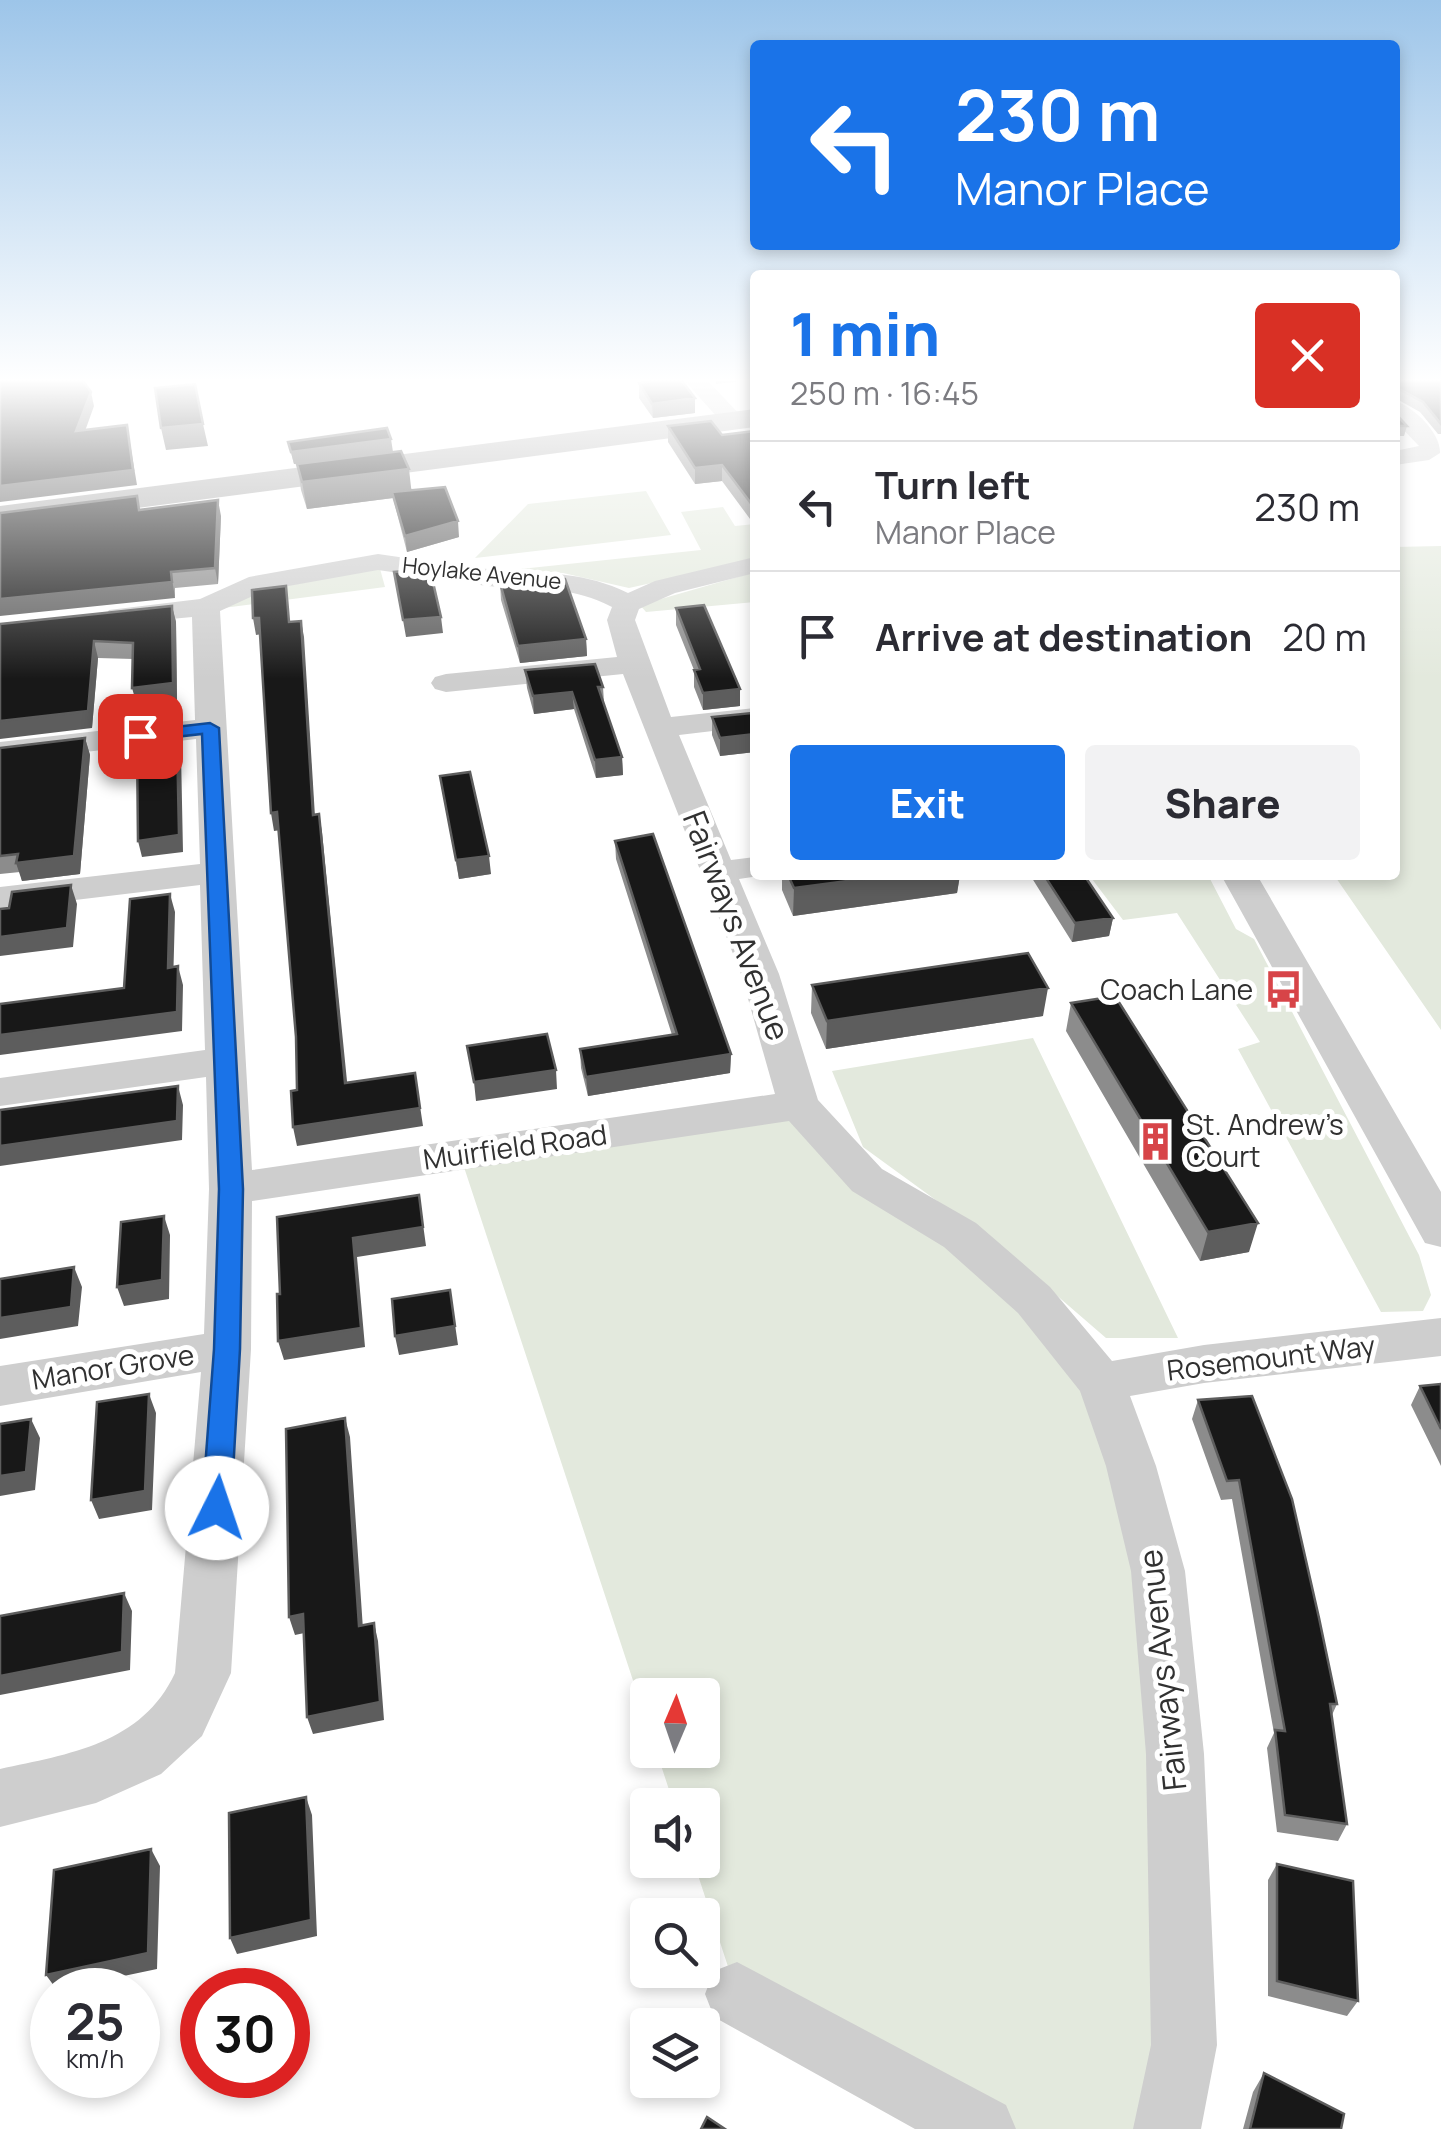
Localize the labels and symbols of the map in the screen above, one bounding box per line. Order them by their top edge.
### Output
street label: Hoylake Avenue [401,550,563,596]
pin [98,694,183,779]
street label: Fairways Avenue [673,805,801,1047]
bus stop icon: Coach Lane [1262,969,1304,1011]
place label: Coach Lane [1100,970,1253,1008]
place label: St. Andrew’s Court [1186,1105,1344,1175]
street label: Muirfield Road [421,1114,609,1178]
building icon: St. Andrew’s Court [1135,1120,1177,1162]
street label: Rosemount Way [1165,1325,1377,1389]
street label: Manor Grove [29,1334,197,1398]
position arrow [165,1456,269,1560]
street label: Fairways Avenue [1127,1547,1197,1793]
north arrow [630,1678,720,1768]
speed limit sign: 30 [180,1968,310,2098]

